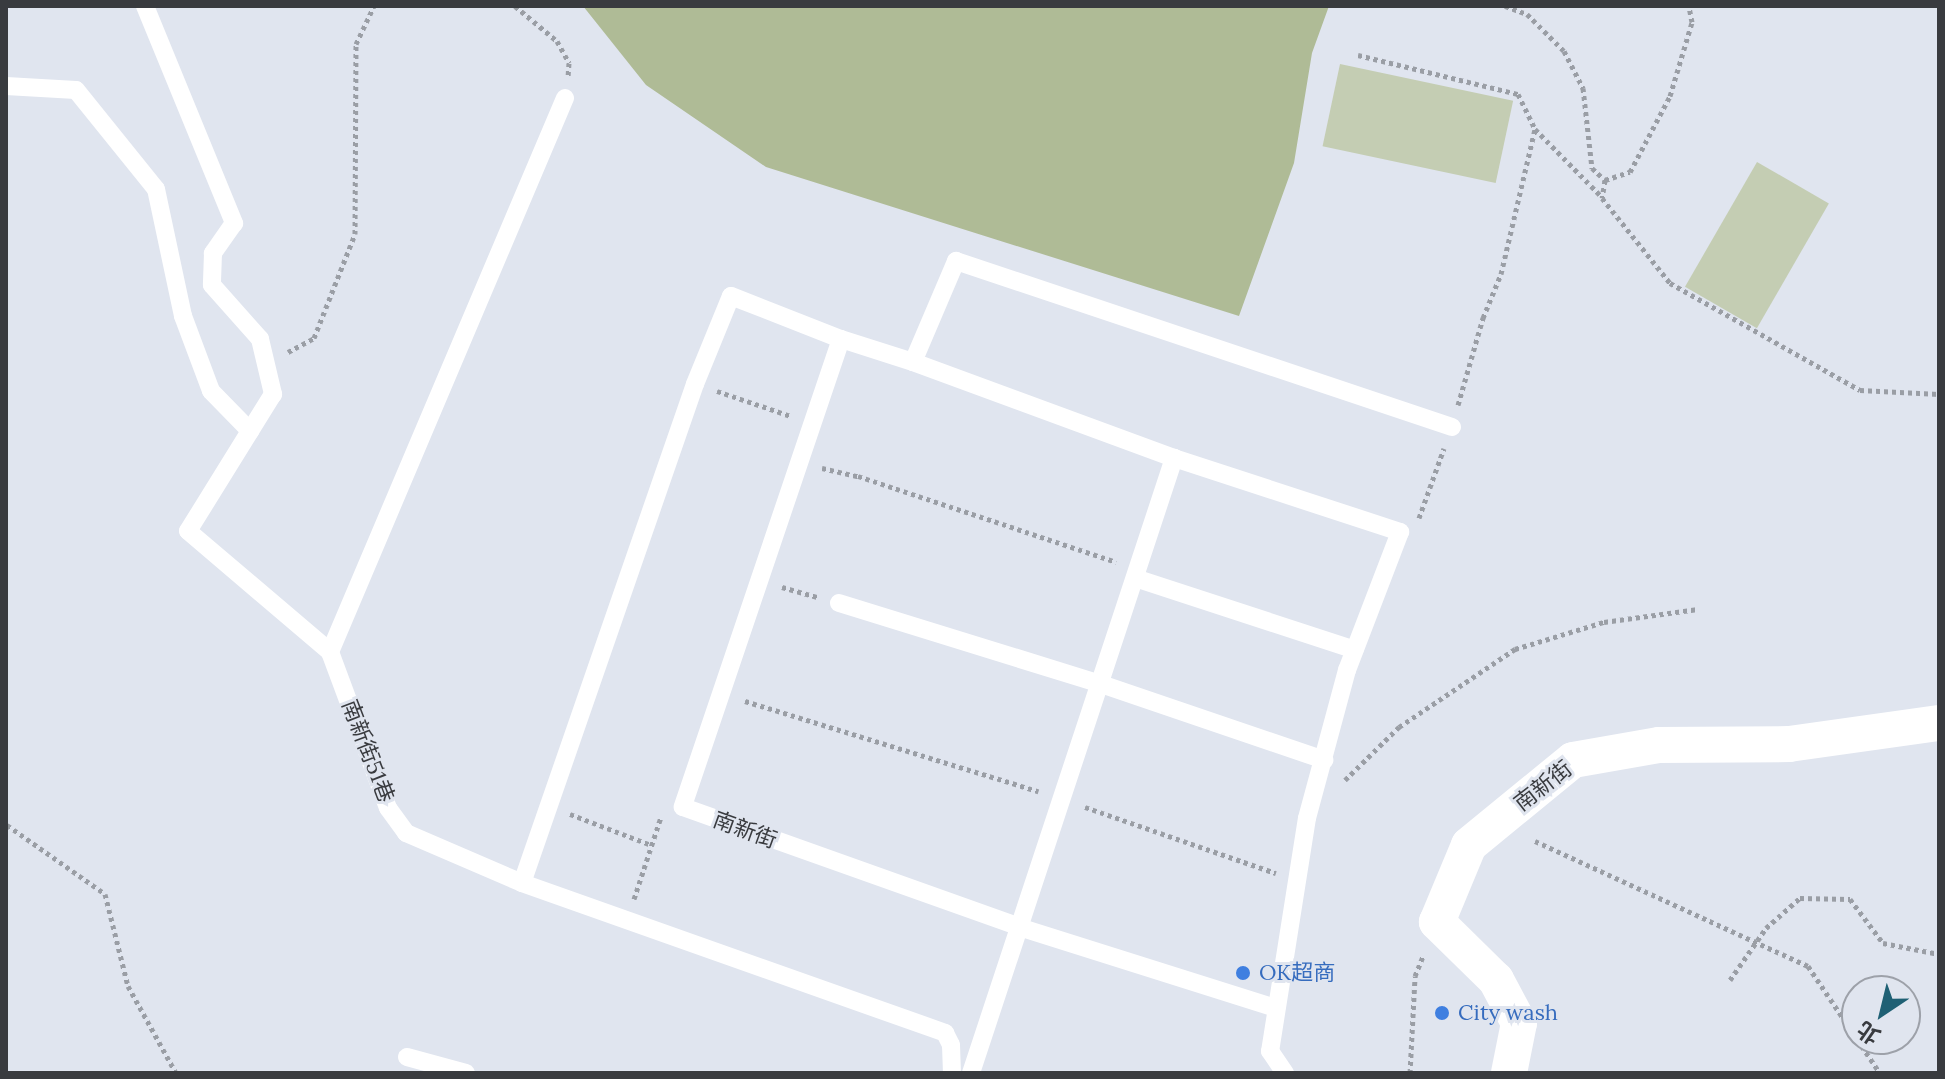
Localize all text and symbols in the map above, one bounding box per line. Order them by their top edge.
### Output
street label: 南新街51巷 [336,696,400,806]
street label: 南新街 [1509,755,1577,817]
street label: 南新街 [709,806,781,854]
place label: OK超商 [1259,960,1335,986]
marker: OK超商 [1234,964,1252,982]
north arrow [1841,975,1921,1055]
place label: City wash [1458,1000,1558,1026]
marker: City wash [1433,1004,1451,1022]
text: 北 [1851,1015,1885,1051]

